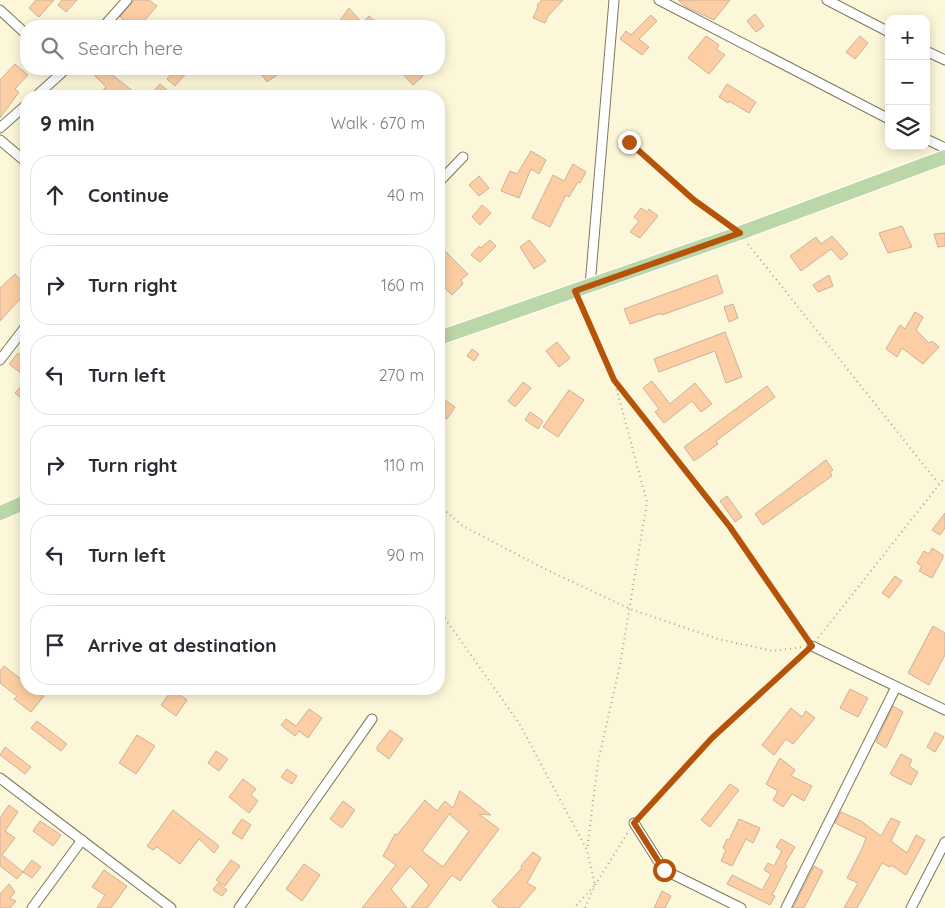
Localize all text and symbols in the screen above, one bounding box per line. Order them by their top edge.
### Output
map controls [885,15,930,150]
button: + [885,15,930,60]
search box [20,20,445,75]
icon: search [38,34,66,62]
text: Search here [78,36,183,60]
button: − [885,60,930,105]
button: layers [885,105,930,150]
text: 9 min [40,110,95,136]
text: Walk · 670 m [331,113,425,133]
route end [618,131,641,154]
icon: ahead [41,181,69,209]
text: Continue [88,183,169,207]
text: 40 m [387,185,424,205]
icon: right [41,271,69,299]
text: Turn right [88,273,177,297]
text: 160 m [381,275,424,295]
icon: left [41,361,69,389]
text: Turn left [88,363,166,387]
text: 270 m [379,365,424,385]
icon: right [41,451,69,479]
text: Turn right [88,453,177,477]
text: 110 m [384,455,424,475]
icon: left [41,541,69,569]
text: Turn left [88,543,166,567]
text: 90 m [387,545,424,565]
icon: arrive [41,631,69,659]
text: Arrive at destination [88,633,277,657]
route start [653,859,676,882]

